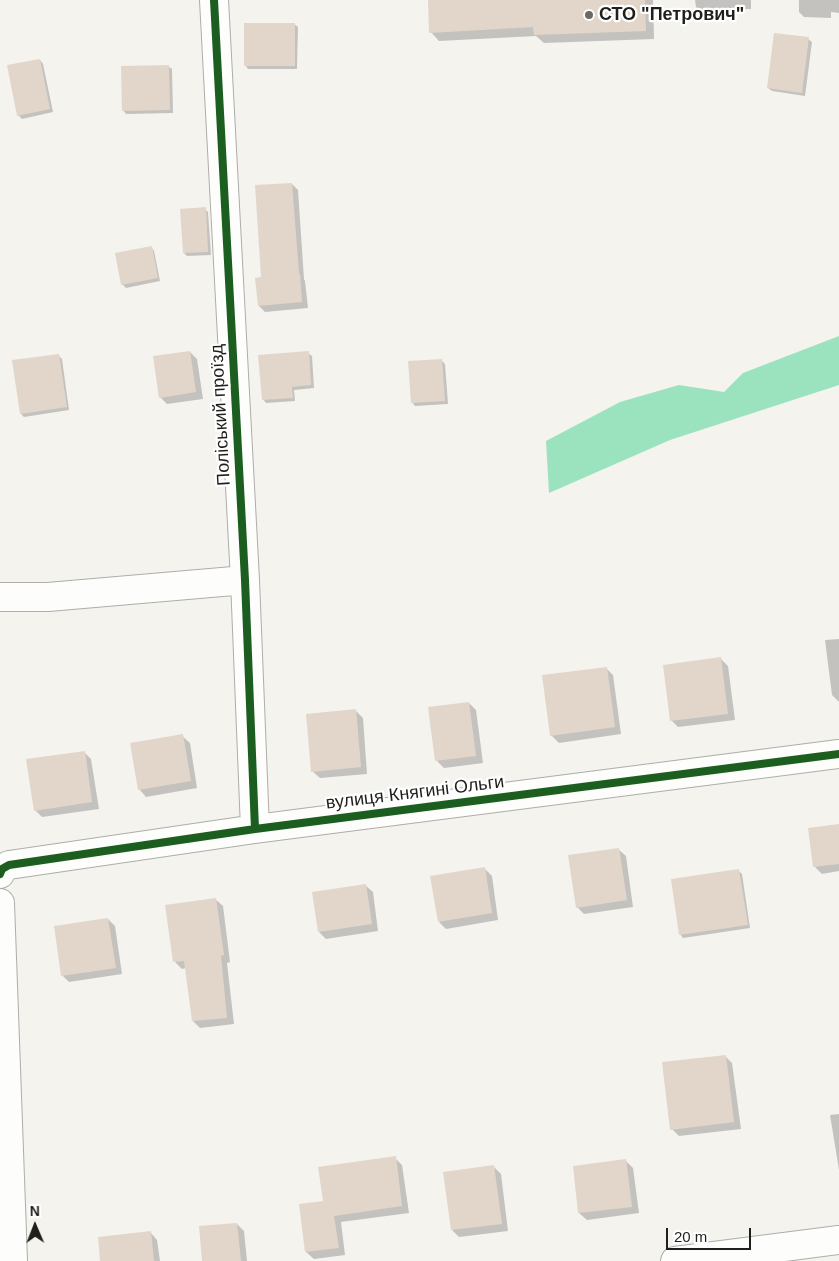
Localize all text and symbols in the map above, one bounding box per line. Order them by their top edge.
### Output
place label: СТО "Петрович" [599,4,744,26]
marker: СТО "Петрович" [583,9,595,21]
street label: Поліський проїзд [207,344,235,486]
street label: вулиця Княгині Ольги [325,771,505,815]
north arrow [10,1201,60,1251]
text: N [30,1203,40,1219]
scale bar [669,1218,754,1250]
text: 20 m [674,1228,707,1245]

